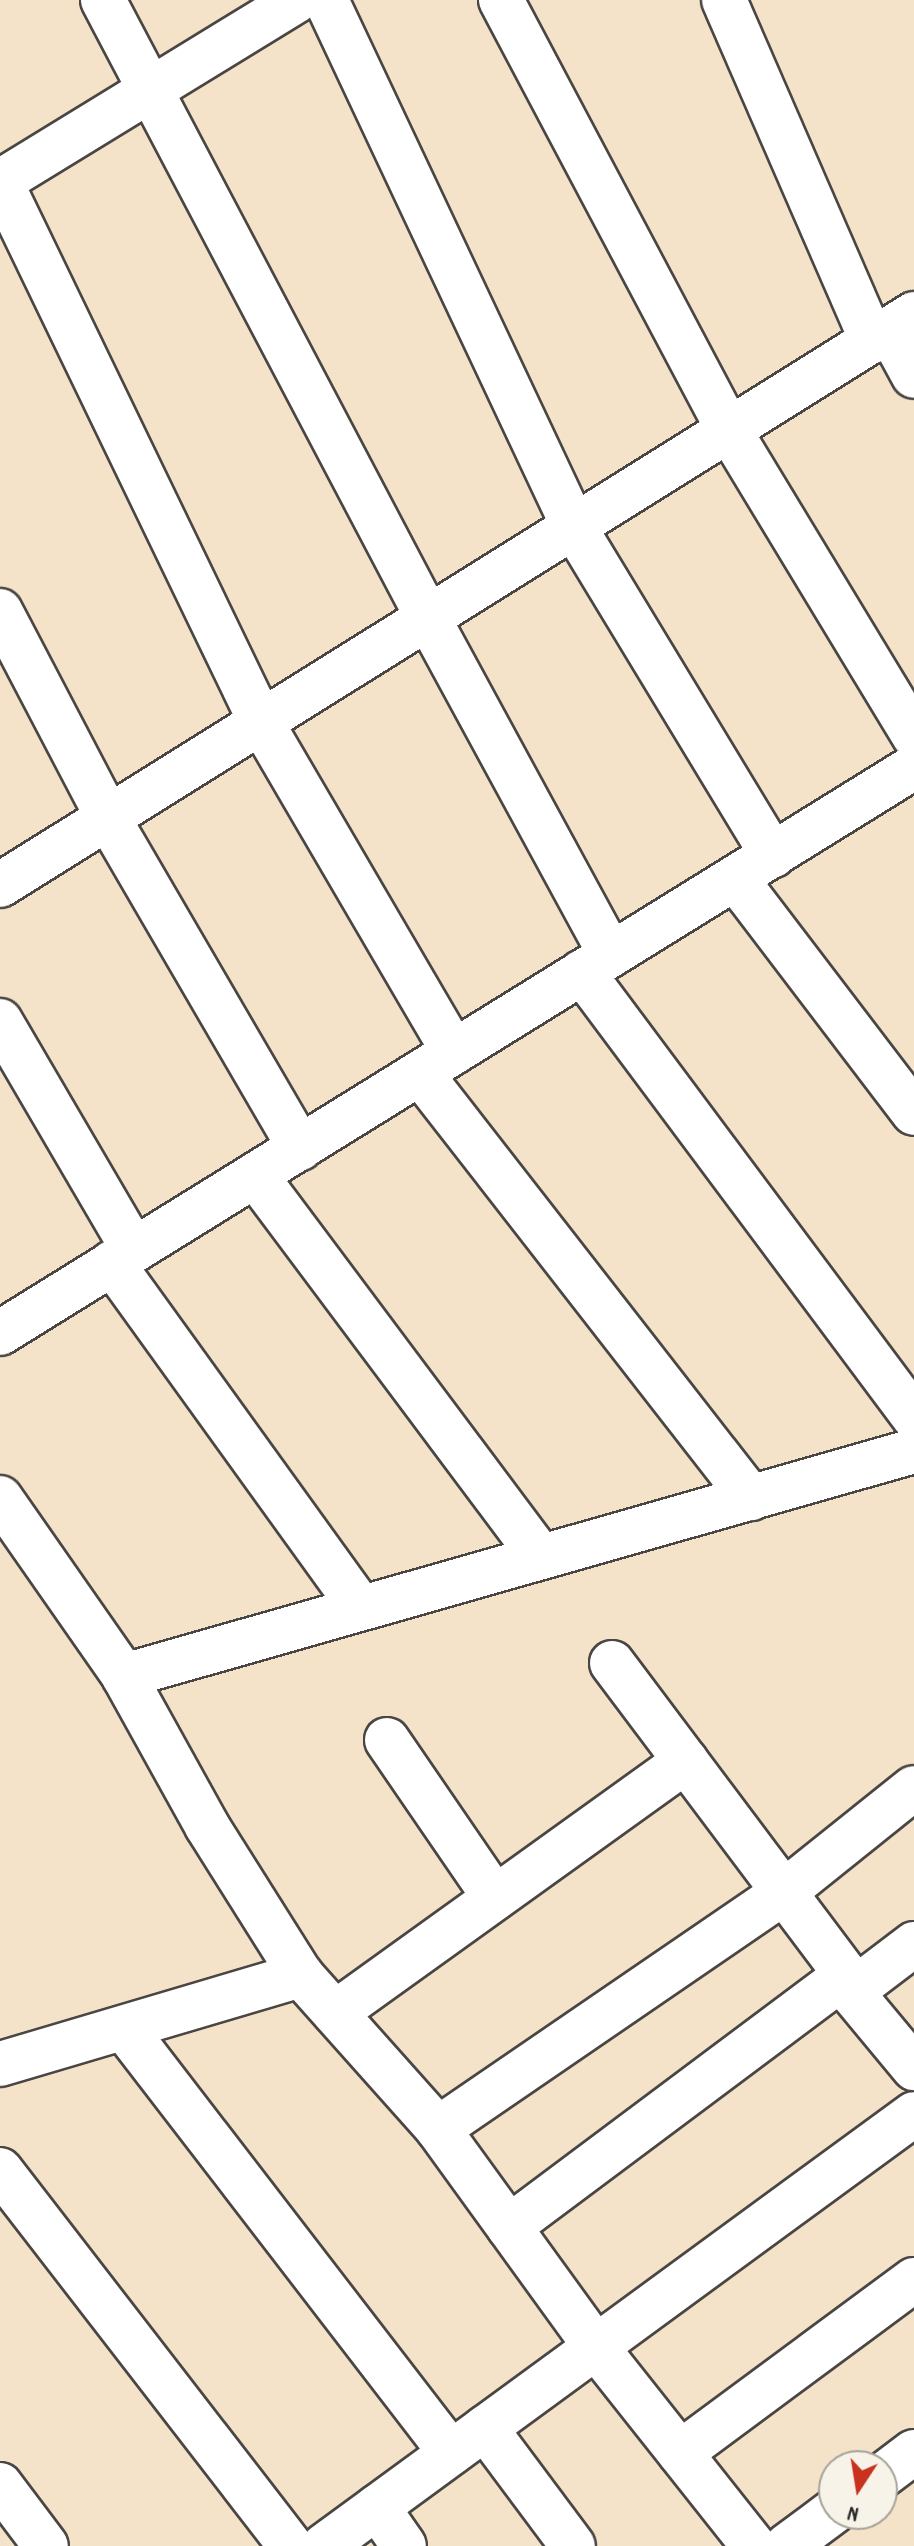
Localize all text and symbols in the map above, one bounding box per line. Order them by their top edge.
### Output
north arrow [818,2450,898,2530]
text: N [845,2496,862,2528]

